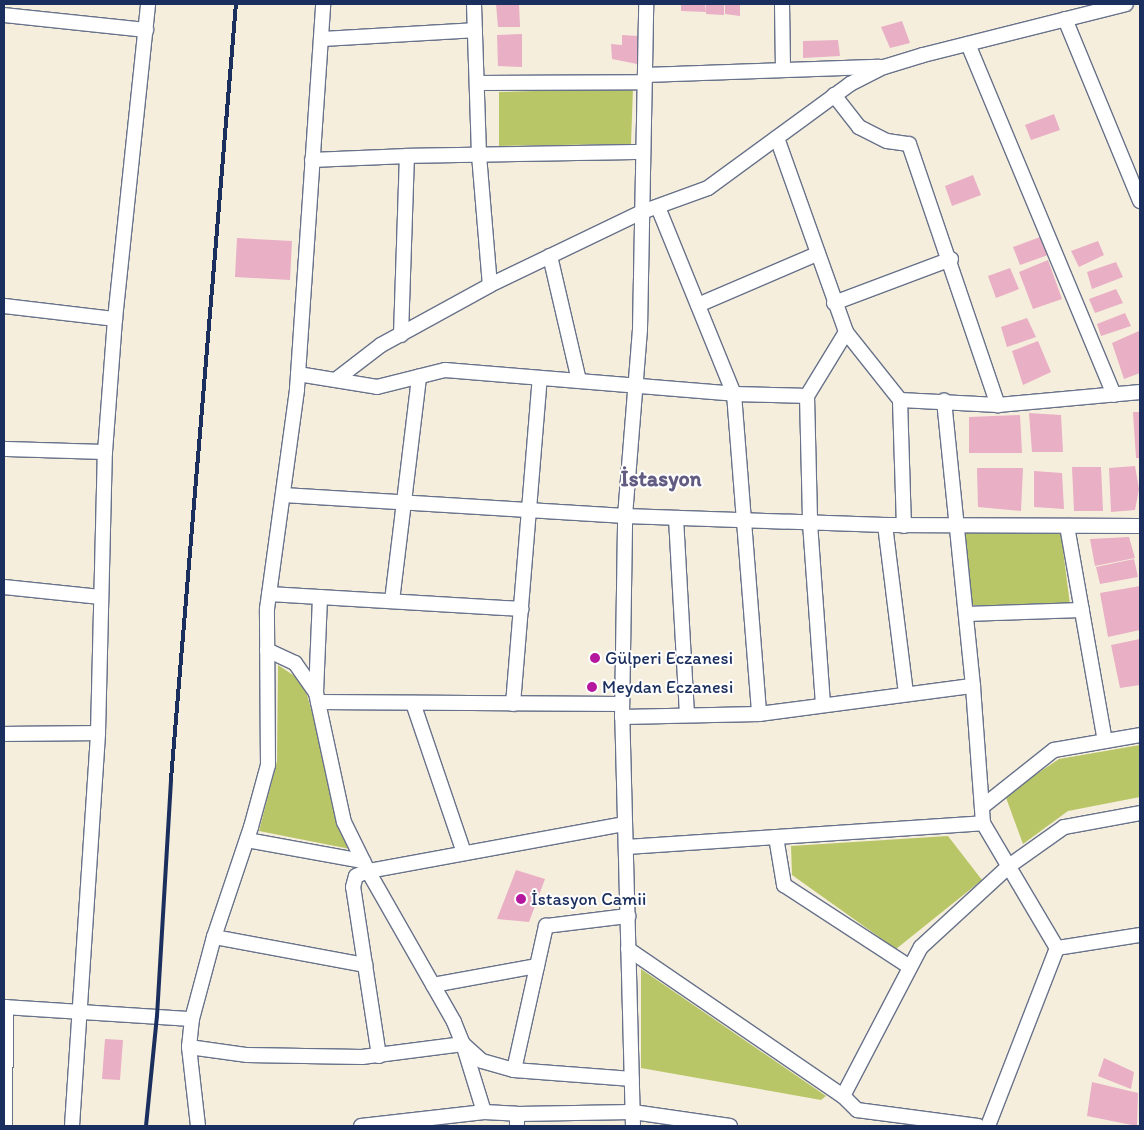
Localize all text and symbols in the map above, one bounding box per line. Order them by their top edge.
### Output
district label: İstasyon [621,466,701,492]
place label: Gülperi Eczanesi [605,647,733,669]
marker: Gülperi Eczanesi [589,652,601,664]
place label: Meydan Eczanesi [602,676,733,698]
marker: Meydan Eczanesi [586,681,598,693]
place label: İstasyon Camii [531,888,646,910]
marker: İstasyon Camii [515,893,527,905]

